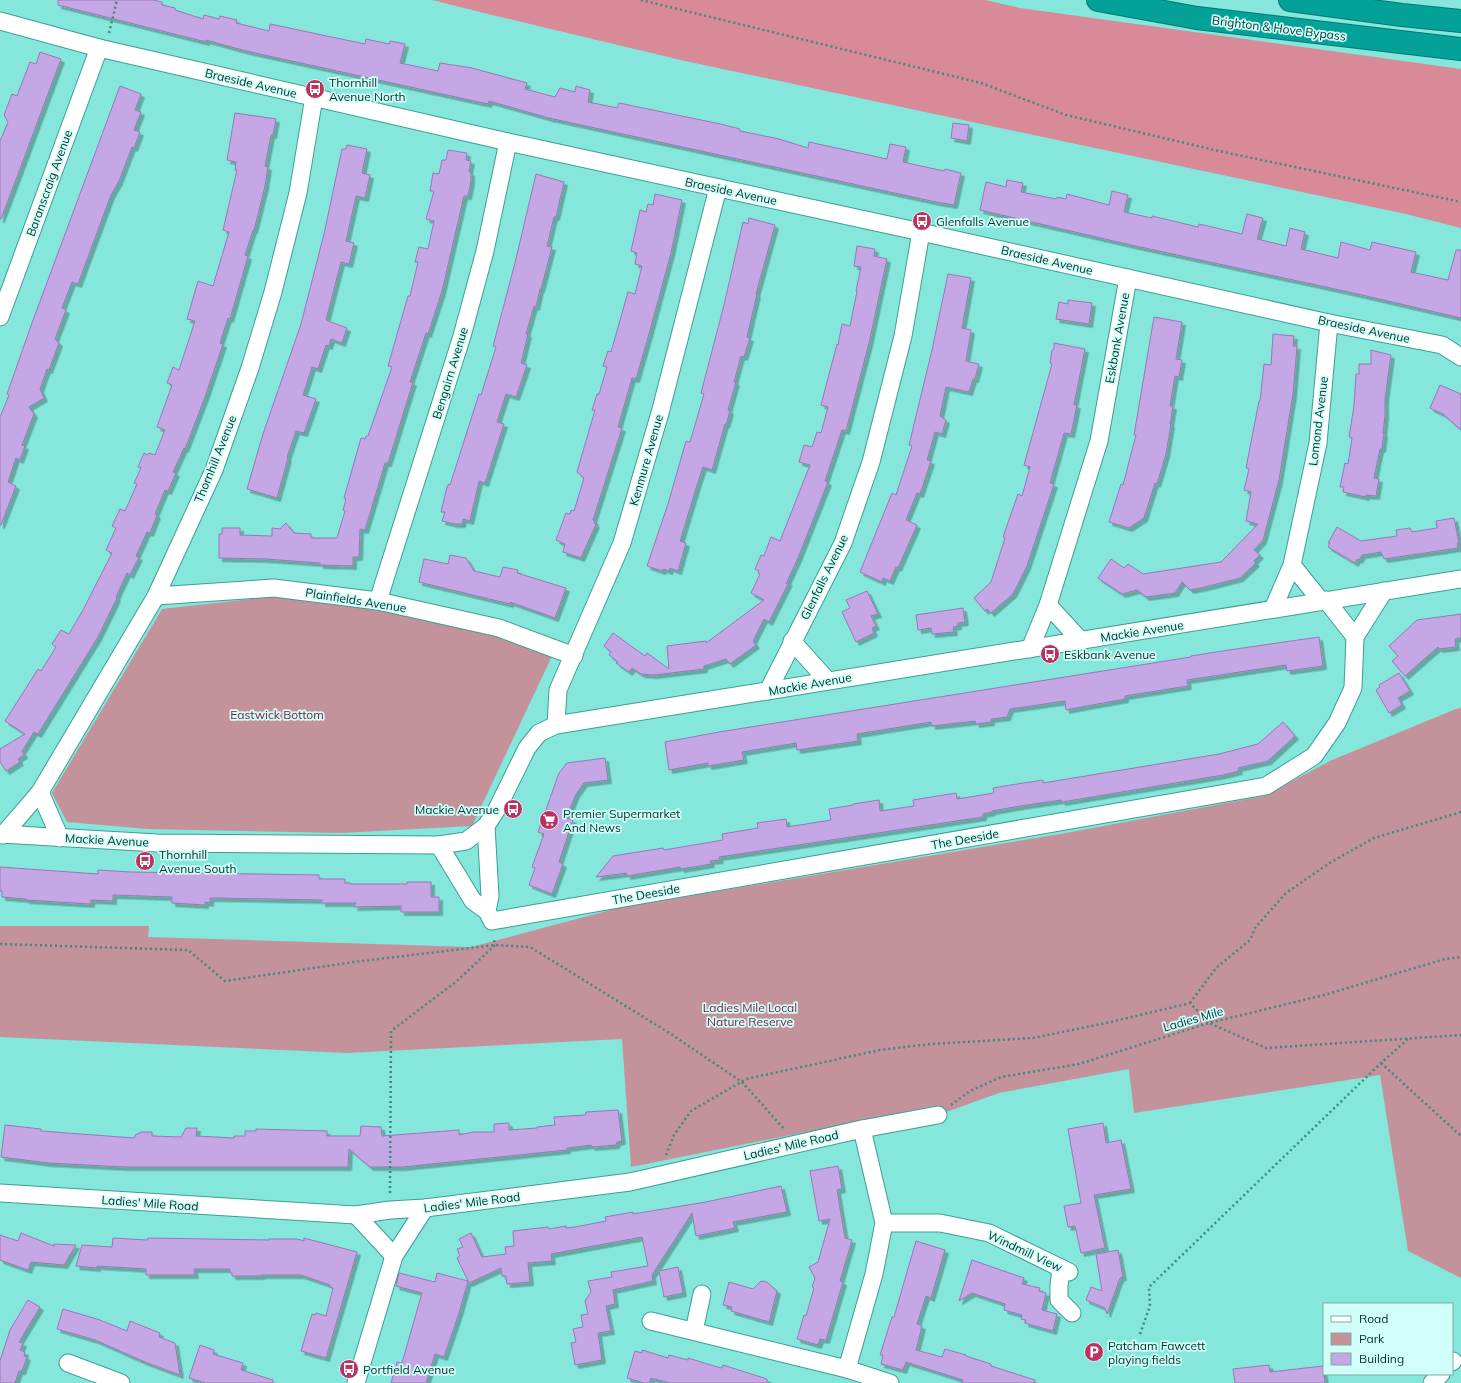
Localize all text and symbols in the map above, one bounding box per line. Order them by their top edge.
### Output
street label: Brighton & Hove Bypass [1211,12,1347,44]
street label: Braeside Avenue [204,65,298,101]
place label: Thornhill Avenue North [329,75,406,104]
bus stop icon: Thornhill Avenue North [304,78,326,100]
street label: Baranscraig Avenue [23,128,75,238]
street label: Braeside Avenue [684,174,778,208]
bus stop icon: Glenfalls Avenue [911,210,933,232]
place label: Glenfalls Avenue [936,214,1029,229]
street label: Braeside Avenue [1000,242,1094,278]
street label: Eskbank Avenue [1102,292,1132,384]
street label: Braeside Avenue [1317,312,1411,346]
street label: Bengairn Avenue [429,325,471,421]
street label: Lomond Avenue [1305,375,1331,467]
street label: Thornhill Avenue [191,413,239,505]
street label: Kenmure Avenue [626,413,666,507]
street label: Glenfalls Avenue [797,532,851,622]
street label: Plainfields Avenue [304,585,408,615]
street label: Mackie Avenue [1099,617,1185,645]
bus stop icon: Eskbank Avenue [1039,643,1061,665]
place label: Eskbank Avenue [1064,647,1156,662]
street label: Mackie Avenue [767,669,853,699]
park label: Eastwick Bottom [230,707,324,722]
bus stop icon: Mackie Avenue [502,798,524,820]
place label: Mackie Avenue [415,802,499,817]
place label: Premier Supermarket And News [563,806,680,835]
supermarket icon: Premier Supermarket And News [538,809,560,831]
street label: The Deeside [930,826,1000,852]
street label: Mackie Avenue [65,830,149,850]
place label: Thornhill Avenue South [159,847,236,876]
bus stop icon: Thornhill Avenue South [134,850,156,872]
street label: The Deeside [611,881,681,907]
park label: Ladies Mile Local Nature Reserve [703,1000,797,1029]
street label: Ladies Mile [1161,1003,1225,1035]
street label: Ladies' Mile Road [742,1127,840,1163]
street label: Ladies' Mile Road [423,1189,521,1215]
street label: Ladies' Mile Road [101,1192,199,1214]
street label: Windmill View [985,1227,1065,1275]
legend [1323,1303,1453,1375]
text: Road [1359,1311,1388,1326]
text: Park [1359,1331,1385,1346]
place label: Patcham Fawcett playing fields [1108,1338,1205,1367]
parking icon: Patcham Fawcett playing fields [1083,1341,1105,1363]
text: Building [1359,1351,1404,1366]
bus stop icon: Portfield Avenue [338,1358,360,1380]
place label: Portfield Avenue [363,1362,455,1377]

